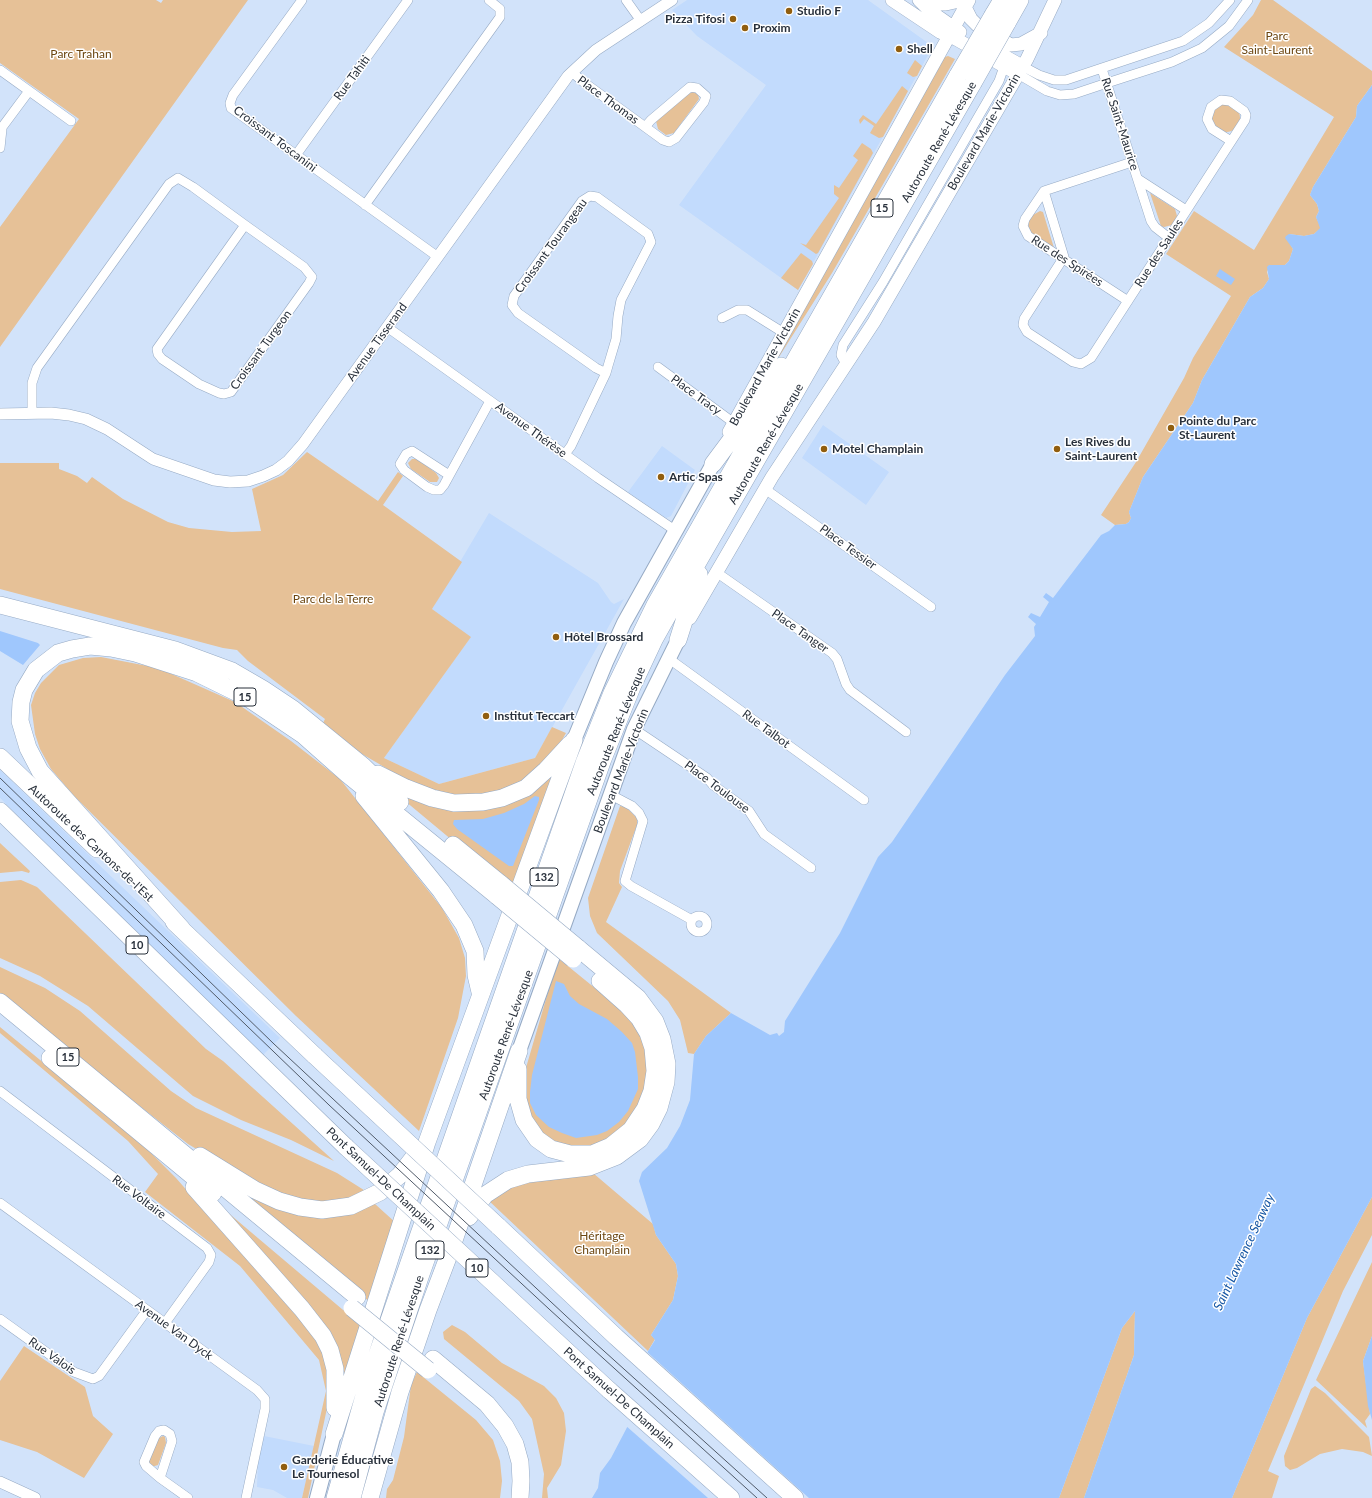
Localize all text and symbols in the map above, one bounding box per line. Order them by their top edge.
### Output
place label: Studio F [797,4,841,18]
marker: Studio F [784,6,794,16]
place label: Pizza Tifosi [665,12,725,26]
marker: Pizza Tifosi [728,14,738,24]
place label: Proxim [753,21,791,35]
marker: Proxim [740,23,750,33]
park label: Parc Saint-Laurent [1242,29,1312,57]
place label: Shell [907,42,933,56]
marker: Shell [894,44,904,54]
park label: Parc Trahan [50,47,112,61]
street label: Rue Tahiti [331,53,373,103]
street label: Boulevard Marie-Victorin [945,71,1023,193]
street label: Place Thomas [574,73,642,127]
street label: Rue Saint-Maurice [1098,76,1142,172]
street label: Autoroute René-Lévesque [898,79,980,205]
street label: Croissant Toscanini [230,103,320,175]
street label: Croissant Tourangeau [512,196,590,296]
road number: 15 [871,199,893,217]
street label: Rue des Saules [1132,216,1186,290]
street label: Rue des Spirées [1028,232,1106,290]
street label: Avenue Tisserand [344,300,410,384]
street label: Boulevard Marie-Victorin [727,306,803,428]
street label: Croissant Turgeon [227,307,295,393]
street label: Place Tracy [668,372,724,418]
street label: Autoroute René-Lévesque [725,381,807,507]
street label: Avenue Thérèse [492,399,570,461]
place label: Pointe du Parc St-Laurent [1179,414,1256,442]
marker: Pointe du Parc St-Laurent [1166,423,1176,433]
place label: Les Rives du Saint-Laurent [1065,435,1137,463]
place label: Motel Champlain [832,442,923,456]
marker: Motel Champlain [819,444,829,454]
marker: Les Rives du Saint-Laurent [1052,444,1062,454]
place label: Artic Spas [669,470,723,484]
marker: Artic Spas [656,472,666,482]
street label: Place Tessier [817,522,879,572]
park label: Parc de la Terre [293,592,373,606]
street label: Place Tanger [769,606,831,656]
place label: Hôtel Brossard [564,630,643,644]
marker: Hôtel Brossard [551,632,561,642]
street label: Autoroute René-Lévesque [584,665,648,797]
road number: 15 [234,688,256,706]
street label: Boulevard Marie-Victorin [591,707,651,835]
street label: Rue Talbot [739,707,793,751]
place label: Institut Teccart [494,709,574,723]
marker: Institut Teccart [481,711,491,721]
street label: Place Toulouse [682,758,752,816]
street label: Autoroute des Cantons-de-l'Est [26,781,156,905]
road number: 132 [530,868,558,886]
road number: 10 [126,936,148,954]
street label: Autoroute René-Lévesque [476,968,536,1102]
road number: 15 [57,1048,79,1066]
street label: Pont Samuel-De Champlain [323,1125,439,1233]
street label: Rue Voltaire [109,1172,169,1222]
water label: Saint Lawrence Seaway [1210,1191,1278,1313]
park label: Héritage Champlain [574,1229,630,1257]
road number: 132 [416,1241,444,1259]
road number: 10 [466,1259,488,1277]
street label: Autoroute René-Lévesque [371,1274,427,1408]
street label: Avenue Van Dyck [132,1297,216,1363]
street label: Rue Valois [26,1335,78,1377]
street label: Pont Samuel-De Champlain [561,1344,677,1452]
place label: Garderie Éducative Le Tournesol [292,1453,393,1481]
marker: Garderie Éducative Le Tournesol [279,1462,289,1472]

